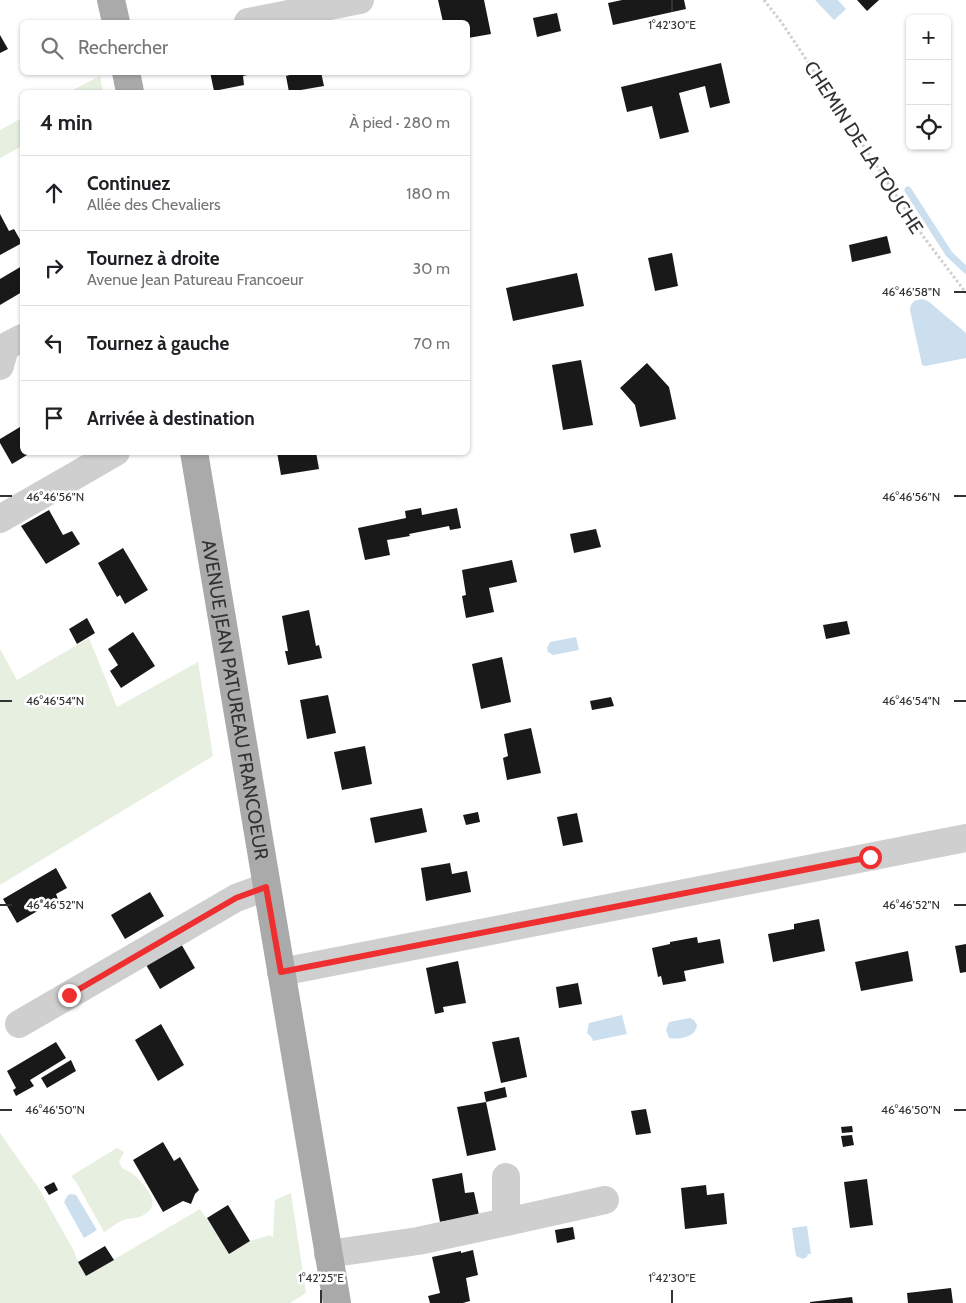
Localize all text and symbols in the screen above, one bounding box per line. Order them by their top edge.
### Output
map controls [906,15,951,150]
button: + [906,15,951,60]
text: 1°42'30"E [648,17,696,32]
search box [20,20,470,75]
icon: search [38,34,66,62]
text: Rechercher [78,36,168,59]
street label: CHEMIN DE LA TOUCHE [799,57,928,238]
button: − [906,60,951,105]
button: locate [906,105,951,150]
text: 4 min [40,110,93,135]
text: À pied · 280 m [349,113,450,132]
text: Continuez [87,172,170,195]
icon: ahead [40,179,68,207]
text: 180 m [406,184,450,203]
text: Allée des Chevaliers [87,195,221,214]
text: Tournez à droite [87,247,220,270]
icon: right [40,254,68,282]
text: 30 m [413,259,450,278]
text: Avenue Jean Patureau Francoeur [87,270,303,289]
text: 46°46'58"N [882,284,940,299]
icon: left [40,329,68,357]
text: Tournez à gauche [87,332,229,355]
text: 70 m [413,334,450,353]
icon: arrive [40,404,68,432]
text: Arrivée à destination [87,407,255,430]
text: 46°46'56"N [26,489,84,504]
text: 46°46'56"N [882,489,940,504]
street label: AVENUE JEAN PATUREAU FRANCOEUR [197,538,273,862]
text: 46°46'54"N [26,693,84,708]
text: 46°46'54"N [882,693,940,708]
route start [859,846,882,869]
text: 46°46'52"N [26,897,84,912]
text: 46°46'52"N [882,897,940,912]
route end [58,984,81,1007]
text: 46°46'50"N [25,1102,85,1117]
text: 46°46'50"N [881,1102,941,1117]
text: 1°42'25"E [298,1270,344,1285]
text: 1°42'30"E [648,1270,696,1285]

